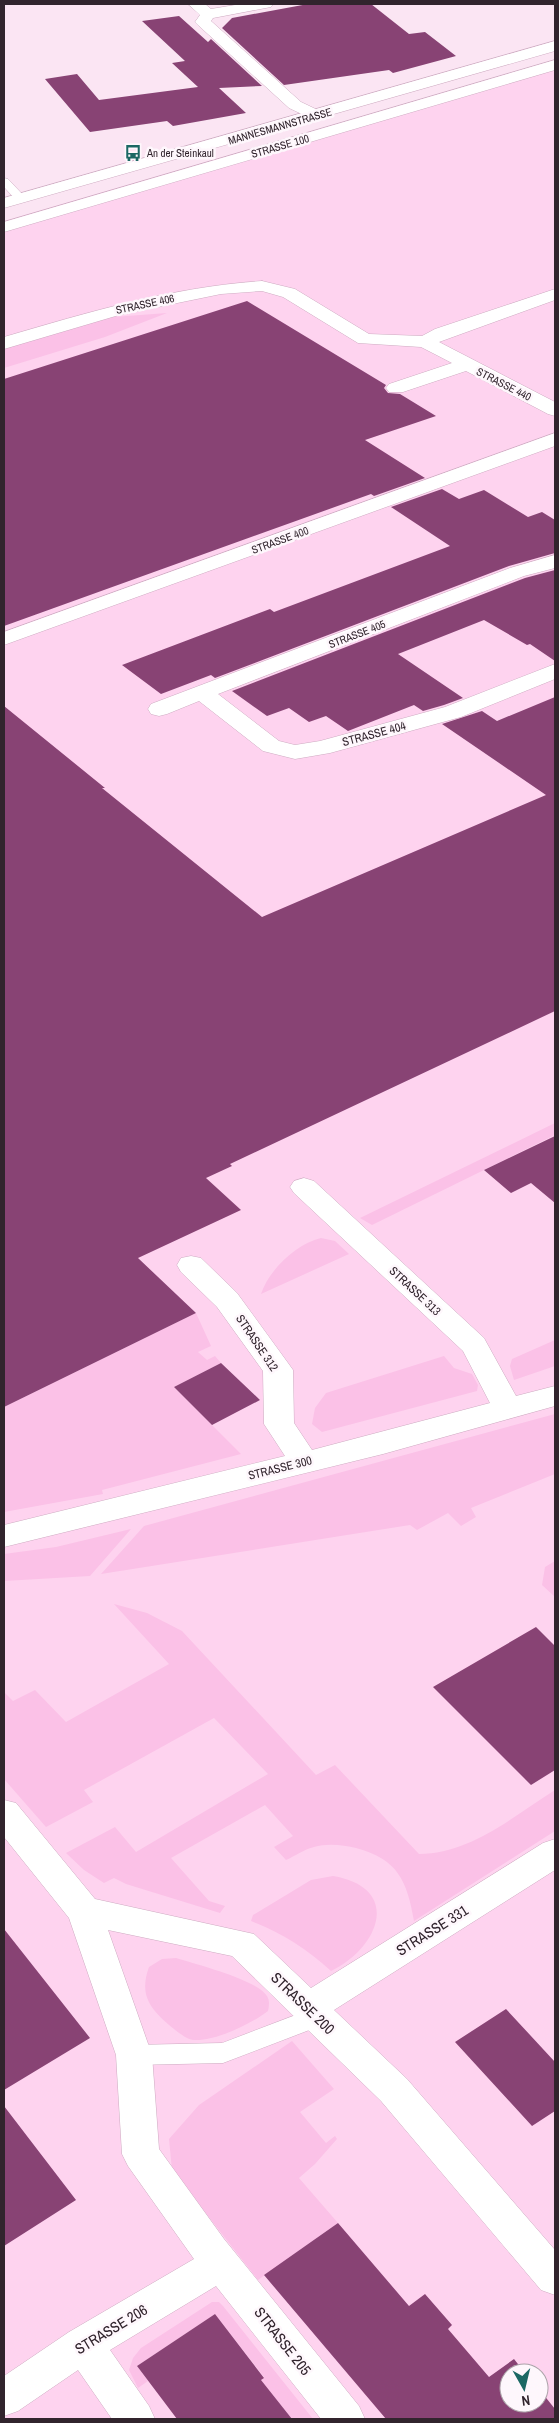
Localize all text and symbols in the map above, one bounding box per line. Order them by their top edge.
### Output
street label: MANNESMANNSTRASSE [227,104,333,148]
street label: STRASSE 100 [249,131,311,161]
bus stop icon: An der Steinkaul [123,143,143,163]
place label: An der Steinkaul [146,146,214,160]
street label: STRASSE 406 [114,291,176,317]
street label: STRASSE 440 [474,364,534,404]
street label: STRASSE 400 [250,523,310,557]
street label: STRASSE 405 [327,617,387,651]
street label: STRASSE 404 [340,718,408,750]
street label: STRASSE 313 [386,1263,444,1319]
street label: STRASSE 312 [232,1312,282,1374]
street label: STRASSE 300 [246,1452,314,1484]
street label: STRASSE 331 [392,1899,472,1960]
street label: STRASSE 200 [266,1967,340,2039]
street label: STRASSE 206 [71,2299,151,2359]
street label: STRASSE 205 [250,2302,316,2380]
north arrow [499,2363,549,2413]
text: N [520,2391,531,2410]

